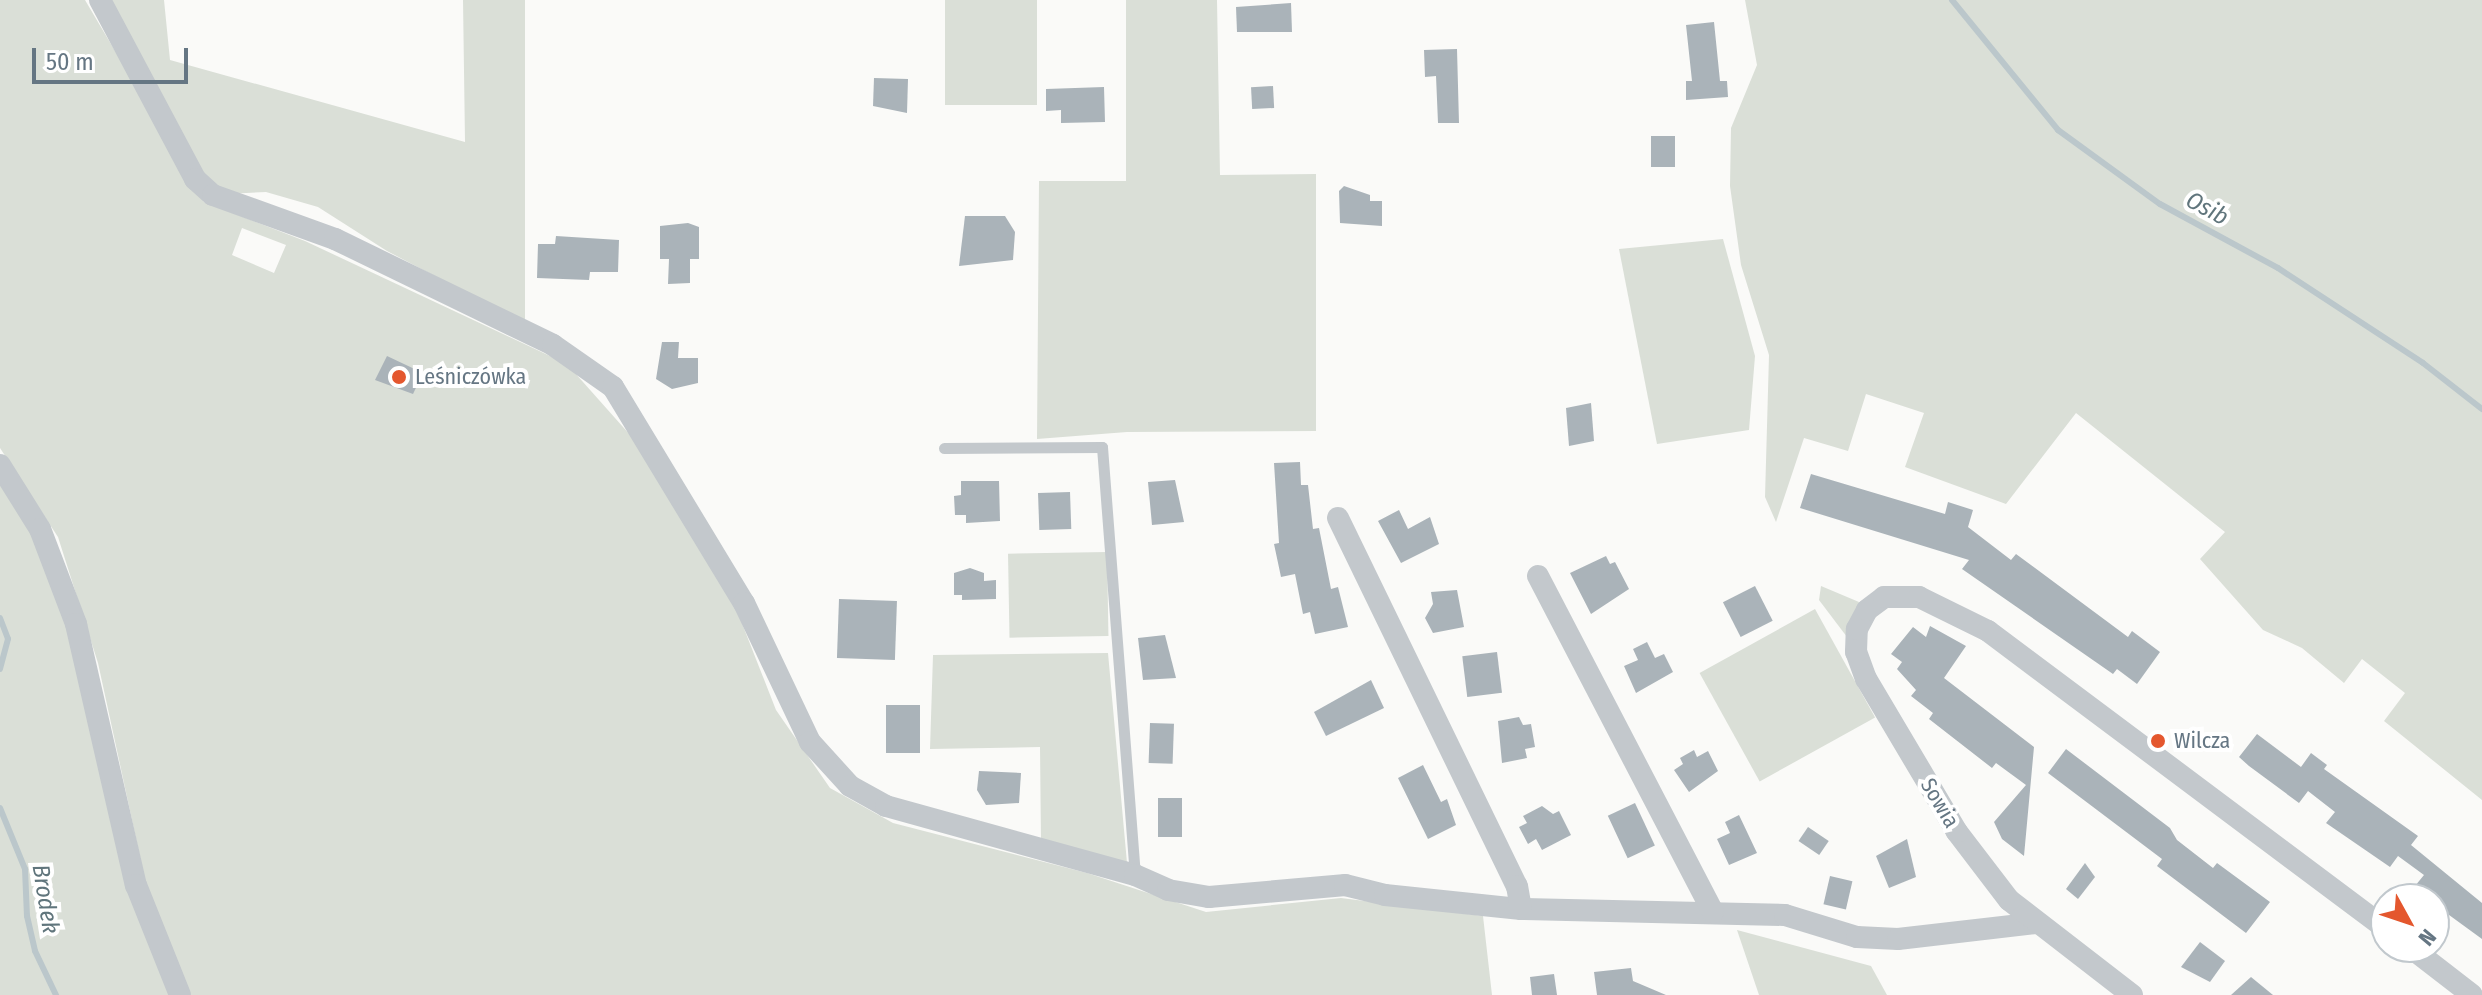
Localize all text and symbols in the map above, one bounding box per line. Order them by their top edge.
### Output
scale bar [36,32,192,82]
text: 50 m [46,48,94,76]
water label: Osib [2181,186,2233,232]
place label: Leśniczówka [415,364,526,390]
marker: Leśniczówka [390,368,408,386]
place label: Wilcza [2174,728,2230,754]
marker: Wilcza [2149,732,2167,750]
street label: Sowia [1915,773,1965,833]
water label: Brodek [25,862,65,936]
north arrow [2370,883,2450,963]
text: N [2413,924,2442,951]

